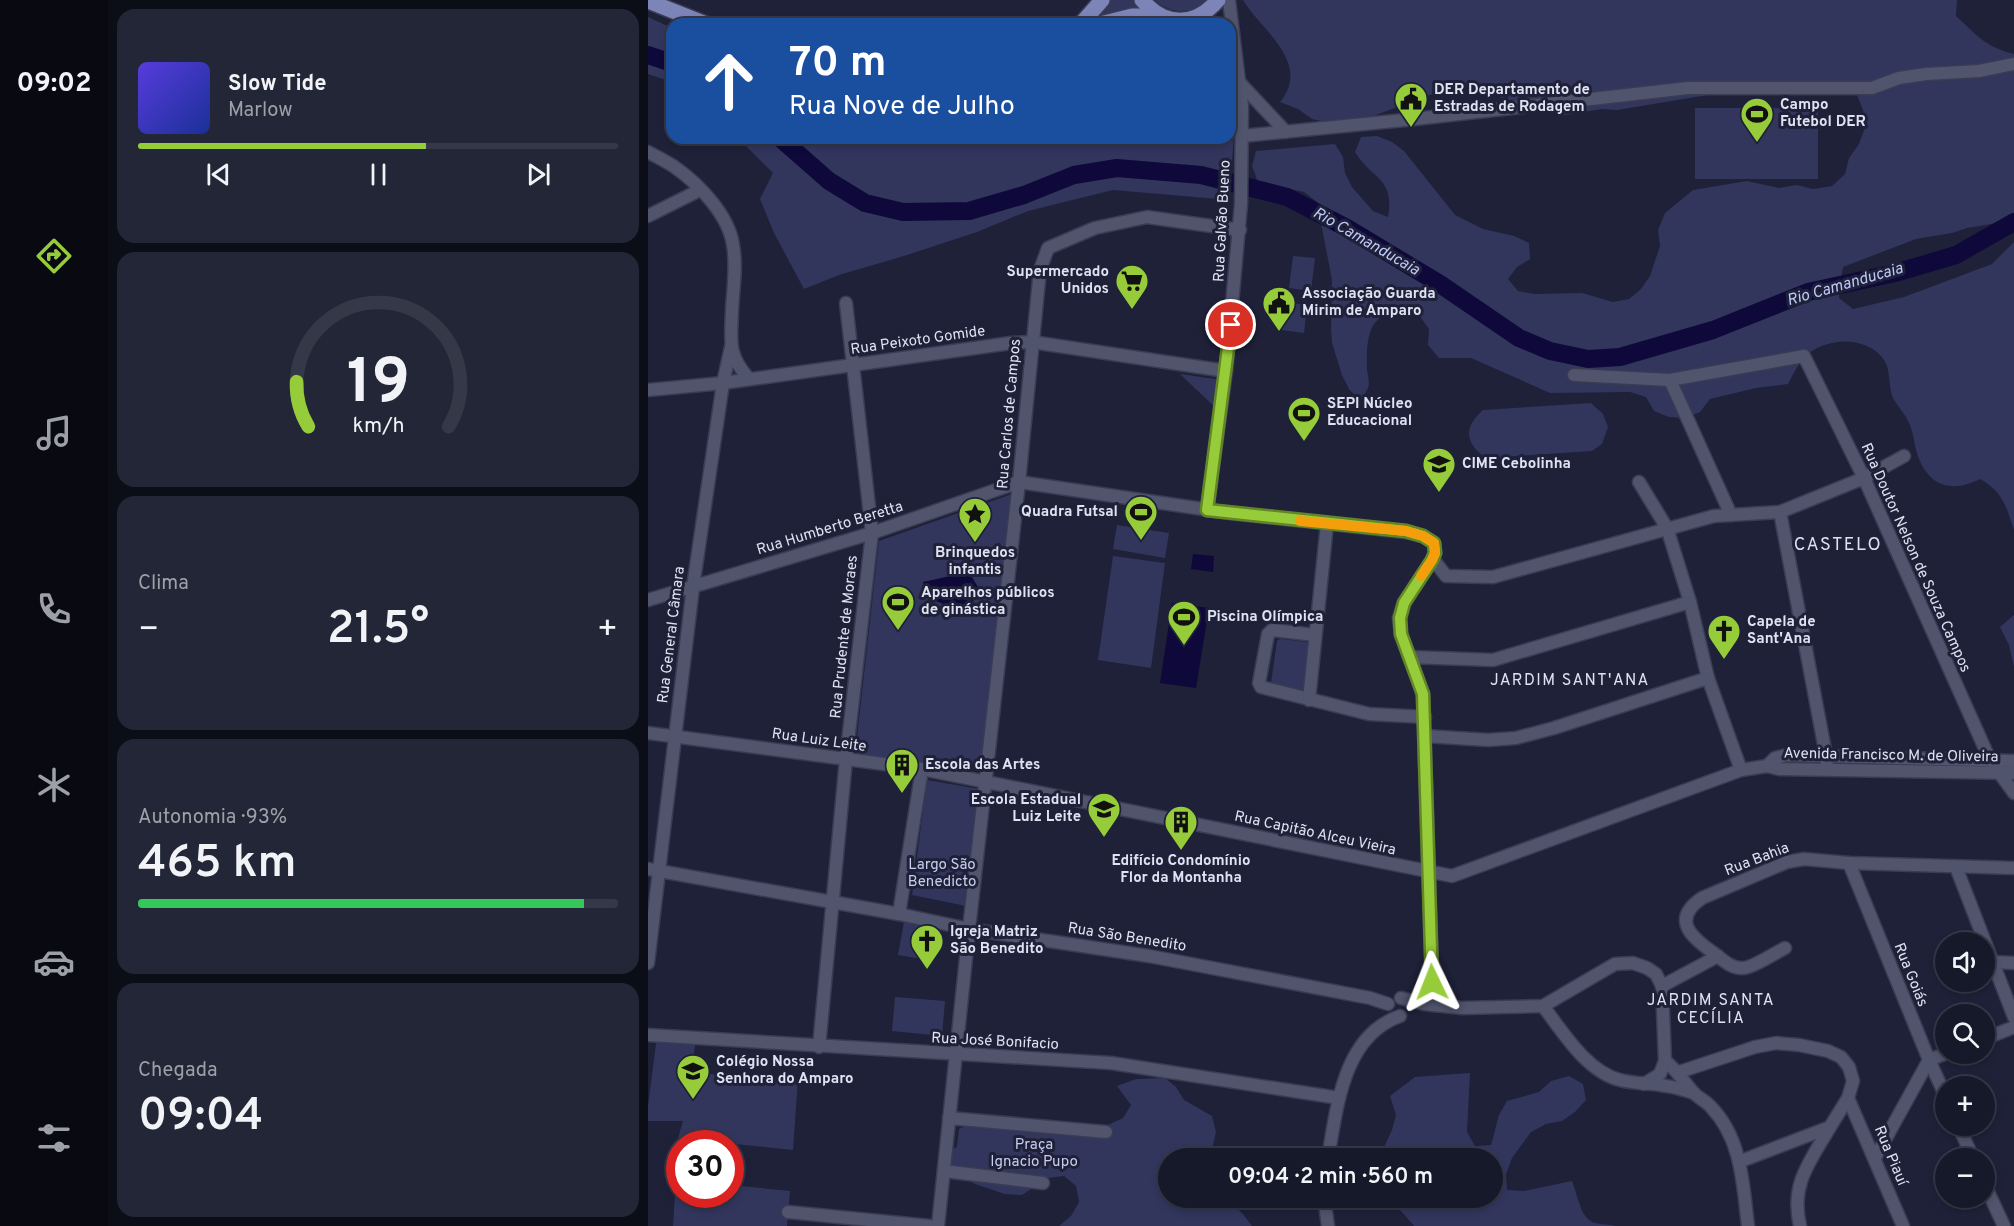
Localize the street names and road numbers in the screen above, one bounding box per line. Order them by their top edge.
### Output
street label: Rua Galvão Bueno [1210,159,1236,283]
street label: Rua Peixoto Gomide [850,322,986,360]
street label: Rua Carlos de Campos [994,338,1026,490]
street label: Rua Doutor Nelson de Souza Campos [1856,440,1974,676]
street label: Rua Humberto Beretta [754,498,906,560]
street label: Rua Prudente de Moraes [827,554,863,720]
street label: Rua General Câmara [654,565,690,705]
street label: Rua Luiz Leite [770,725,868,757]
street label: Avenida Francisco M. de Oliveira [1783,745,1999,767]
street label: Rua Capitão Alceu Vieira [1233,808,1397,860]
street label: Rua Bahia [1722,839,1792,881]
street label: Rua São Benedito [1066,919,1188,957]
street label: Rua Goiás [1889,940,1931,1010]
street label: Rua José Bonifacio [931,1029,1059,1055]
street label: Rua Piauí [1869,1123,1912,1190]

